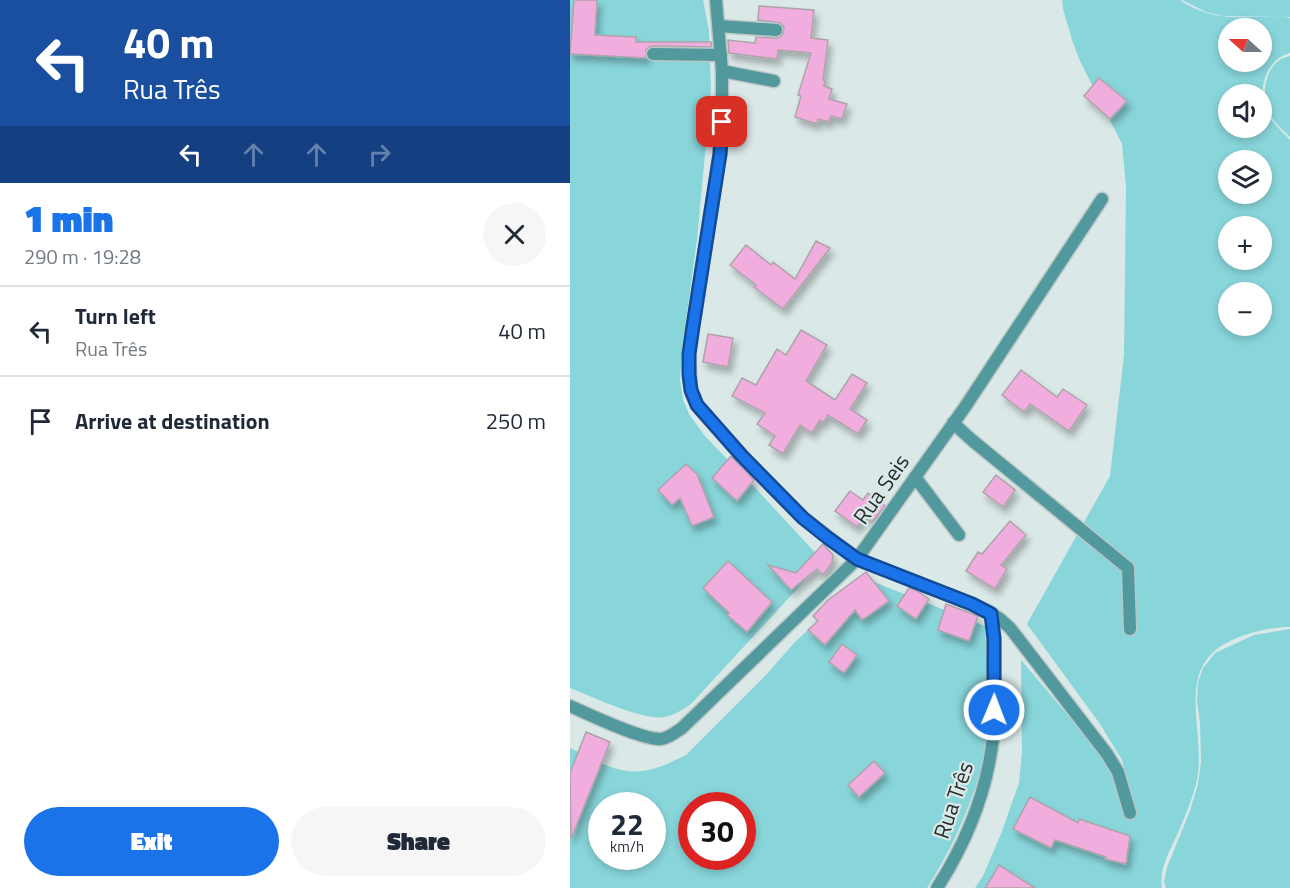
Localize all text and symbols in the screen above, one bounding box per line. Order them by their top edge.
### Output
text: 40 m [123,10,215,74]
north arrow [1218,18,1272,72]
map controls [1218,18,1272,336]
icon: left [24,24,102,102]
text: Rua Três [123,68,221,109]
button: sound [1218,84,1272,138]
pin [696,96,747,147]
icon: arrive [705,105,738,138]
icon: left [174,138,207,171]
icon: ahead [237,138,270,171]
icon: ahead [300,138,333,171]
icon: right [363,138,396,171]
button: layers [1218,150,1272,204]
text: 1 min [24,191,113,246]
button: close [483,203,546,266]
button: + [1218,216,1272,270]
text: 290 m · 19:28 [24,241,141,272]
button: − [1218,282,1272,336]
text: Turn left [75,299,156,333]
text: 40 m [498,314,546,348]
icon: left [24,315,57,348]
text: Rua Três [75,333,147,364]
text: Arrive at destination [75,404,270,438]
text: 250 m [486,404,546,438]
icon: arrive [24,405,57,438]
street label: Rua Seis [844,447,918,531]
position arrow [962,678,1026,742]
street label: Rua Três [924,757,982,843]
speed limit sign: 30 [678,792,756,870]
text: 22 [610,801,644,847]
button: Exit [24,807,279,876]
button: Share [291,807,546,876]
text: km/h [610,835,644,858]

